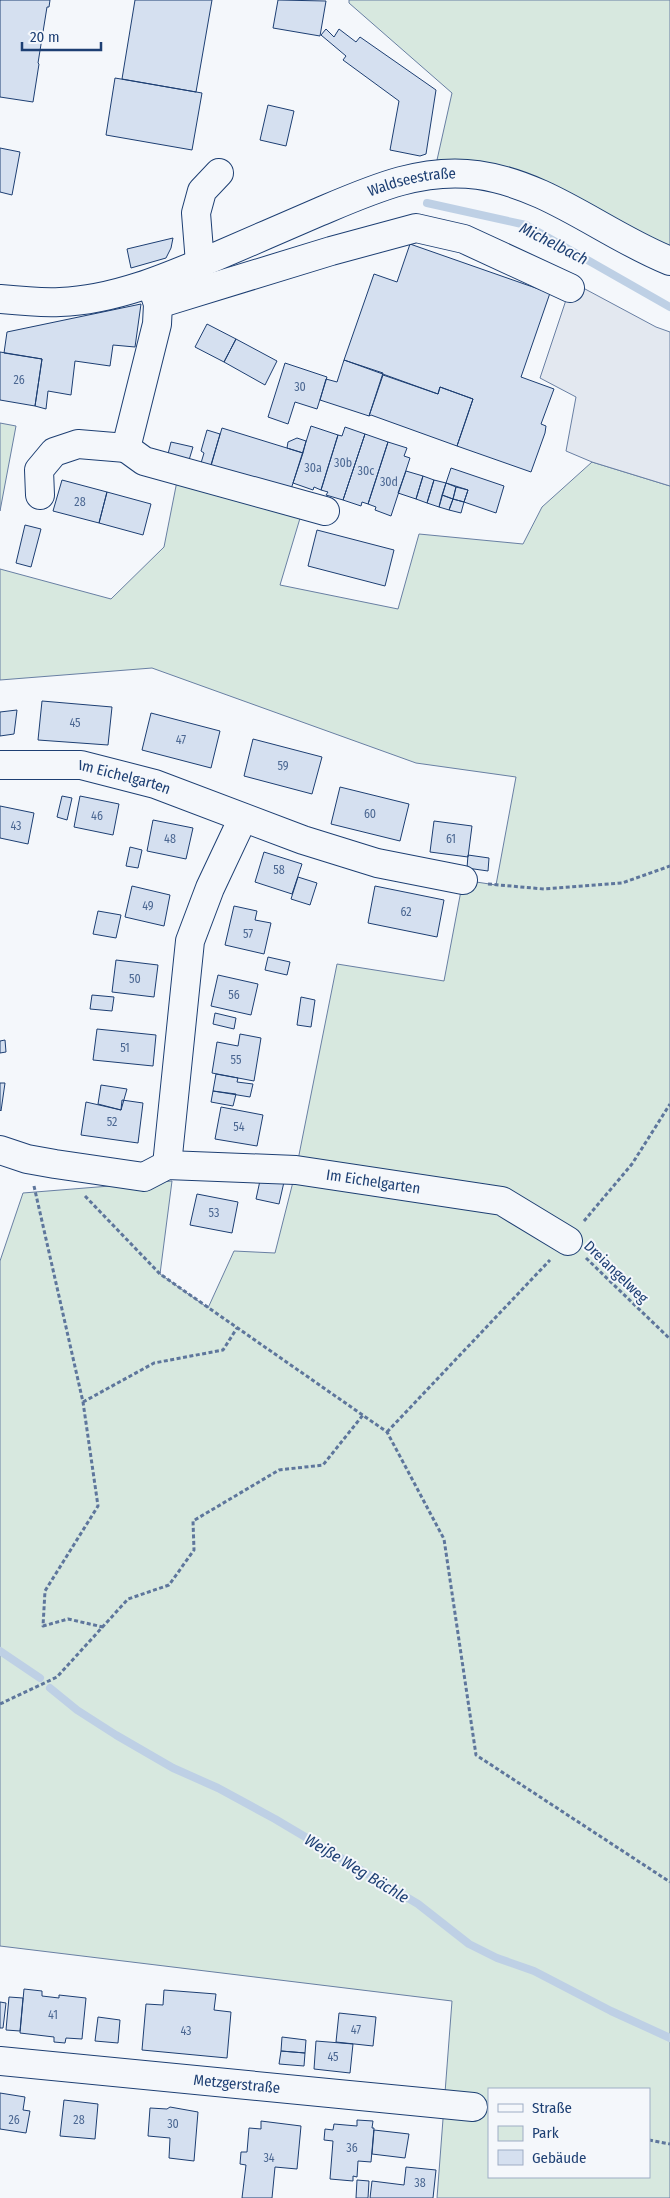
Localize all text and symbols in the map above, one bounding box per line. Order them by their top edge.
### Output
scale bar [22,20,101,52]
text: 20 m [30,28,60,46]
street label: Waldseestraße [365,164,456,200]
water label: Michelbach [516,218,591,269]
house number: 26 [13,373,25,387]
house number: 30 [294,380,306,394]
house number: 30b [334,456,352,470]
house number: 30a [304,461,322,475]
house number: 30c [358,464,374,478]
house number: 30d [380,475,398,489]
house number: 28 [74,495,86,509]
house number: 45 [69,716,81,730]
house number: 47 [176,733,186,747]
street label: Im Eichelgarten [79,756,173,798]
house number: 59 [277,759,289,773]
house number: 60 [364,807,376,821]
house number: 46 [91,809,103,823]
house number: 43 [10,819,22,833]
house number: 48 [164,832,176,846]
house number: 61 [446,832,456,846]
house number: 58 [273,863,285,877]
house number: 49 [142,899,154,913]
house number: 62 [400,905,412,919]
house number: 57 [243,927,253,941]
house number: 50 [129,972,141,986]
house number: 56 [228,988,240,1002]
house number: 51 [120,1041,130,1055]
house number: 55 [231,1053,242,1067]
house number: 52 [107,1115,117,1129]
house number: 54 [233,1120,245,1134]
street label: Im Eichelgarten [325,1166,422,1198]
house number: 53 [209,1206,219,1220]
street label: Dreiangelweg [580,1237,652,1307]
water label: Weiße Weg Bächle [301,1830,413,1907]
house number: 41 [48,2008,58,2022]
house number: 47 [351,2023,361,2037]
house number: 43 [180,2024,192,2038]
house number: 45 [327,2050,339,2064]
street label: Metzgerstraße [193,2071,281,2097]
legend [488,2088,650,2178]
text: Straße [532,2099,572,2117]
house number: 26 [8,2113,20,2127]
house number: 28 [73,2113,85,2127]
house number: 30 [167,2117,179,2131]
text: Park [532,2124,559,2142]
house number: 36 [346,2141,358,2155]
text: Gebäude [532,2149,587,2167]
house number: 34 [263,2151,275,2165]
house number: 38 [414,2176,426,2190]

